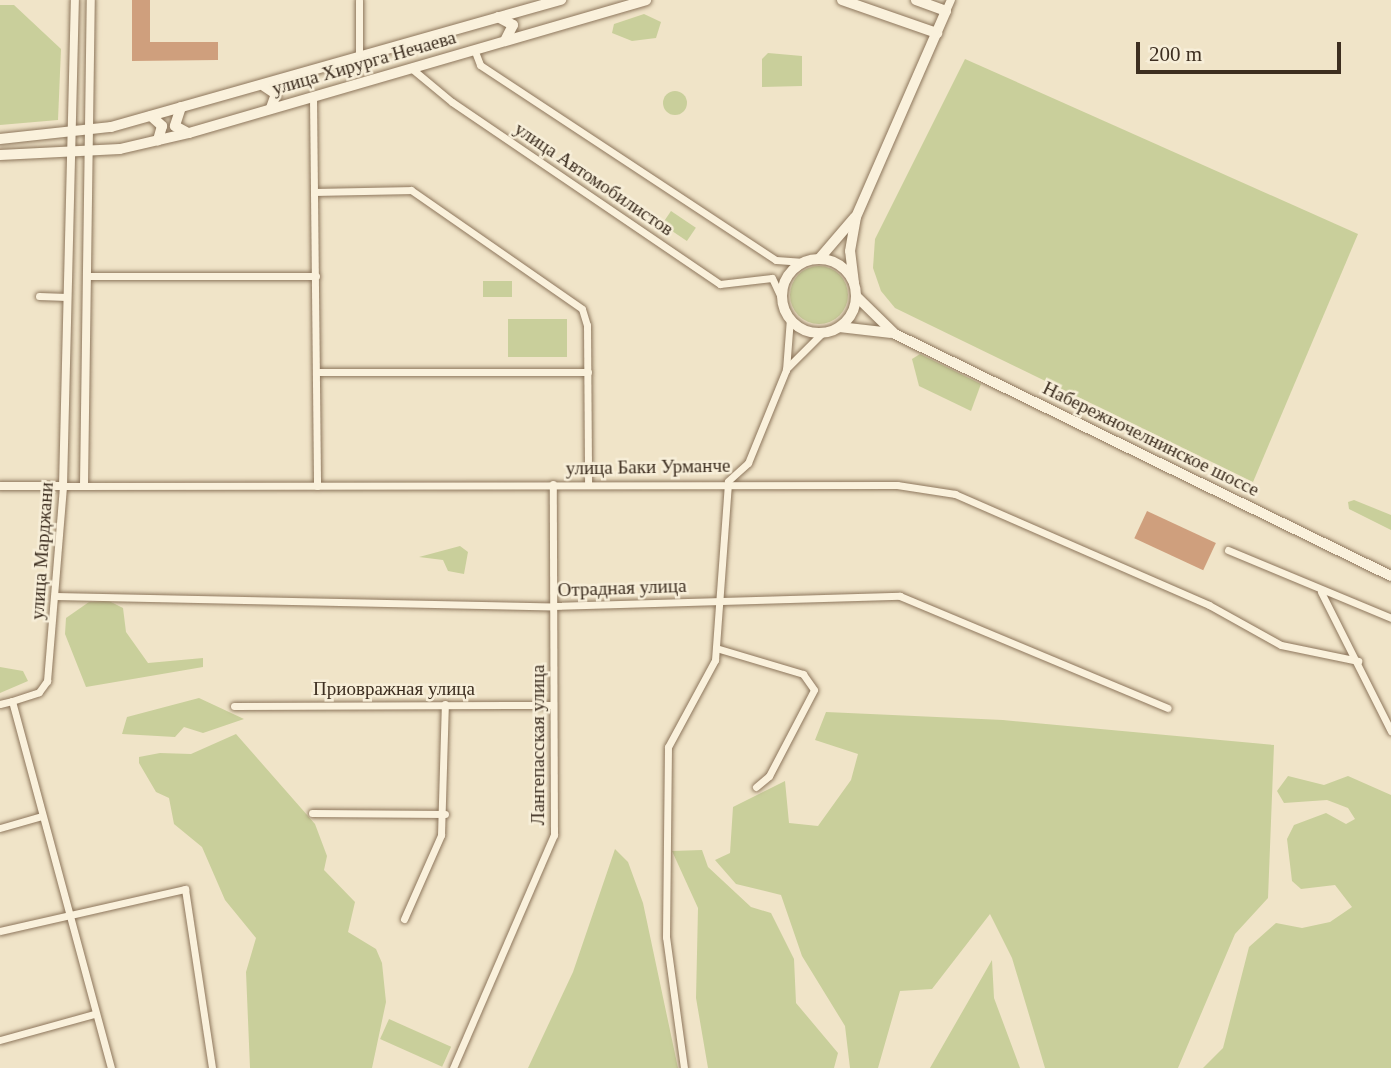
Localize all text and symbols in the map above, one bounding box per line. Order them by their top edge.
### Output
street label: улица Хирурга Нечаева [270,26,458,100]
scale bar [1139,28,1344,72]
text: 200 m [1149,42,1202,66]
street label: улица Автомобилистов [510,117,678,241]
street label: Набережночелнинское шоссе [1039,377,1263,501]
street label: улица Баки Урманче [565,454,731,480]
street label: улица Марджани [26,481,58,621]
street label: Отрадная улица [557,574,687,602]
street label: Лангепасская улица [527,665,549,825]
street label: Приовражная улица [313,678,475,700]

